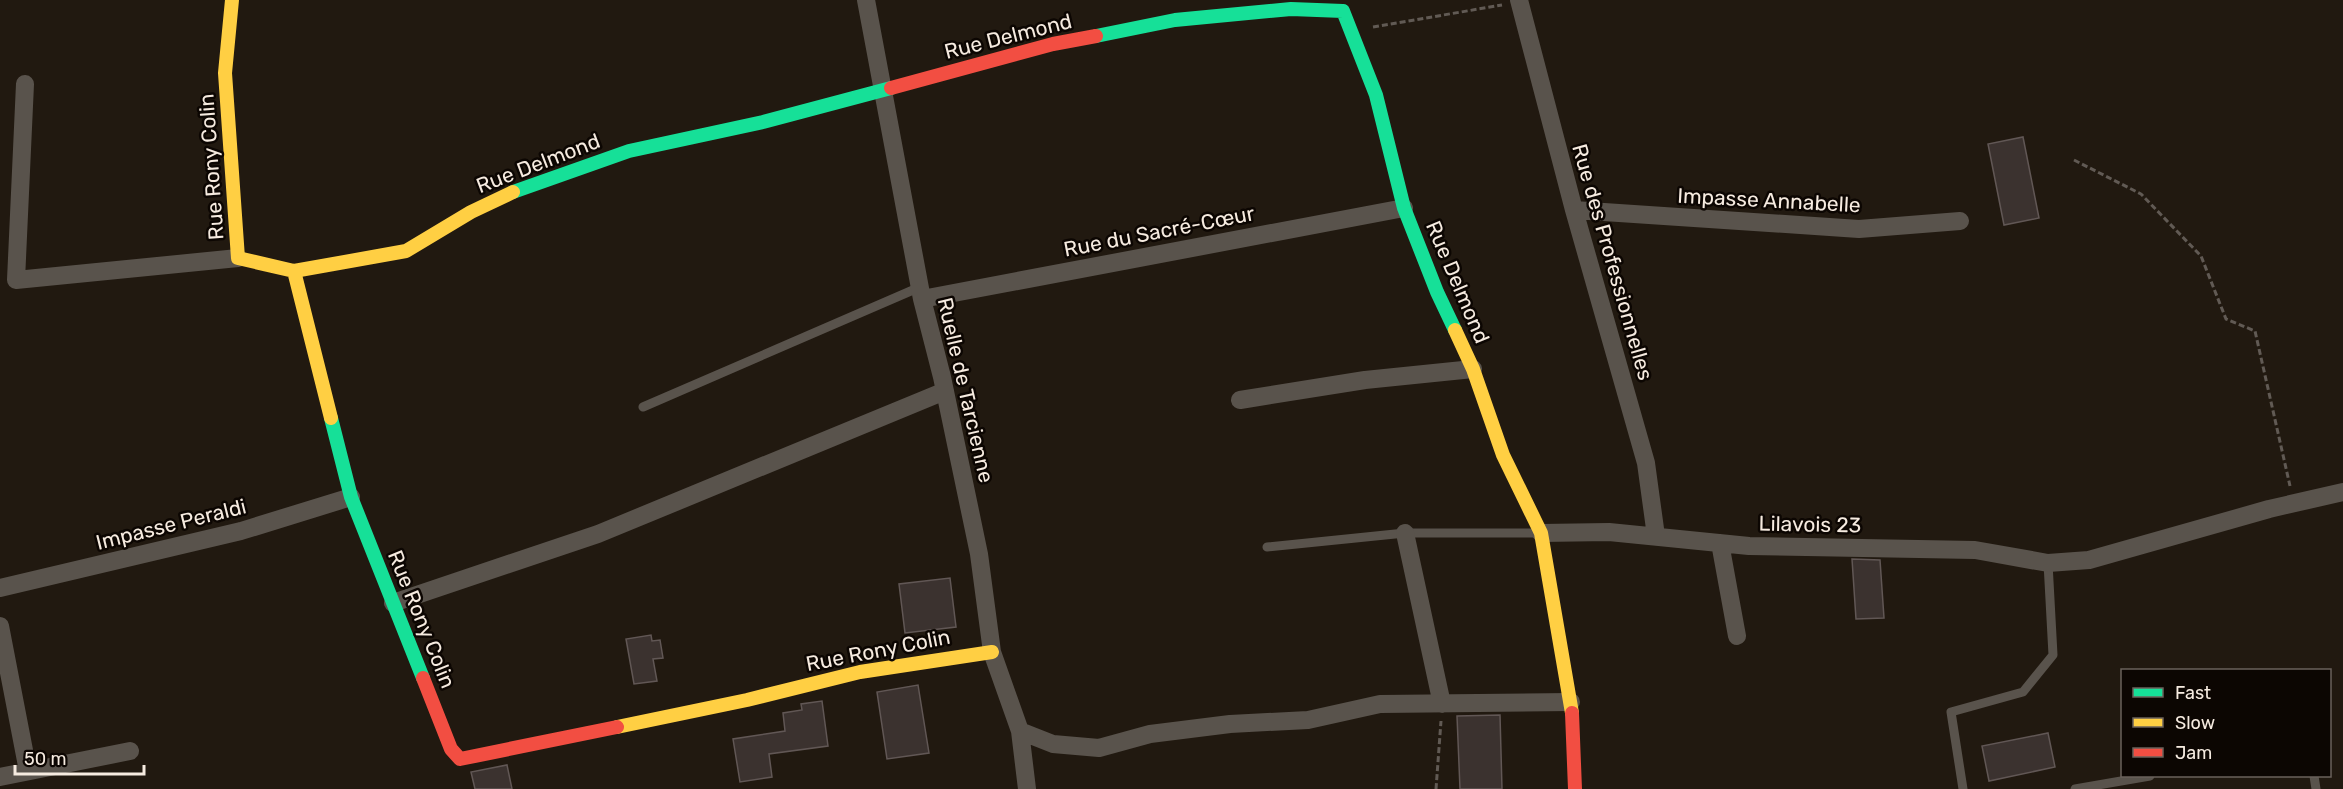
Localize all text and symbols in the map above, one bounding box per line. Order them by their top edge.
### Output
street label: Rue Delmond [942,8,1074,64]
street label: Rue Rony Colin [193,93,229,241]
street label: Rue Delmond [473,128,603,198]
street label: Rue des Professionnelles [1567,141,1659,383]
street label: Impasse Annabelle [1677,183,1861,217]
street label: Rue du Sacré-Cœur [1061,200,1257,262]
street label: Rue Delmond [1421,217,1495,347]
street label: Ruelle de Tarcienne [933,295,999,485]
street label: Impasse Peraldi [93,493,249,555]
street label: Lilavois 23 [1759,511,1861,537]
street label: Rue Rony Colin [383,546,461,692]
street label: Rue Rony Colin [804,624,952,676]
legend [2121,669,2331,777]
text: Fast [2175,682,2211,704]
text: Slow [2175,712,2215,734]
scale bar [15,738,144,776]
text: Jam [2175,742,2212,764]
text: 50 m [24,748,67,770]

